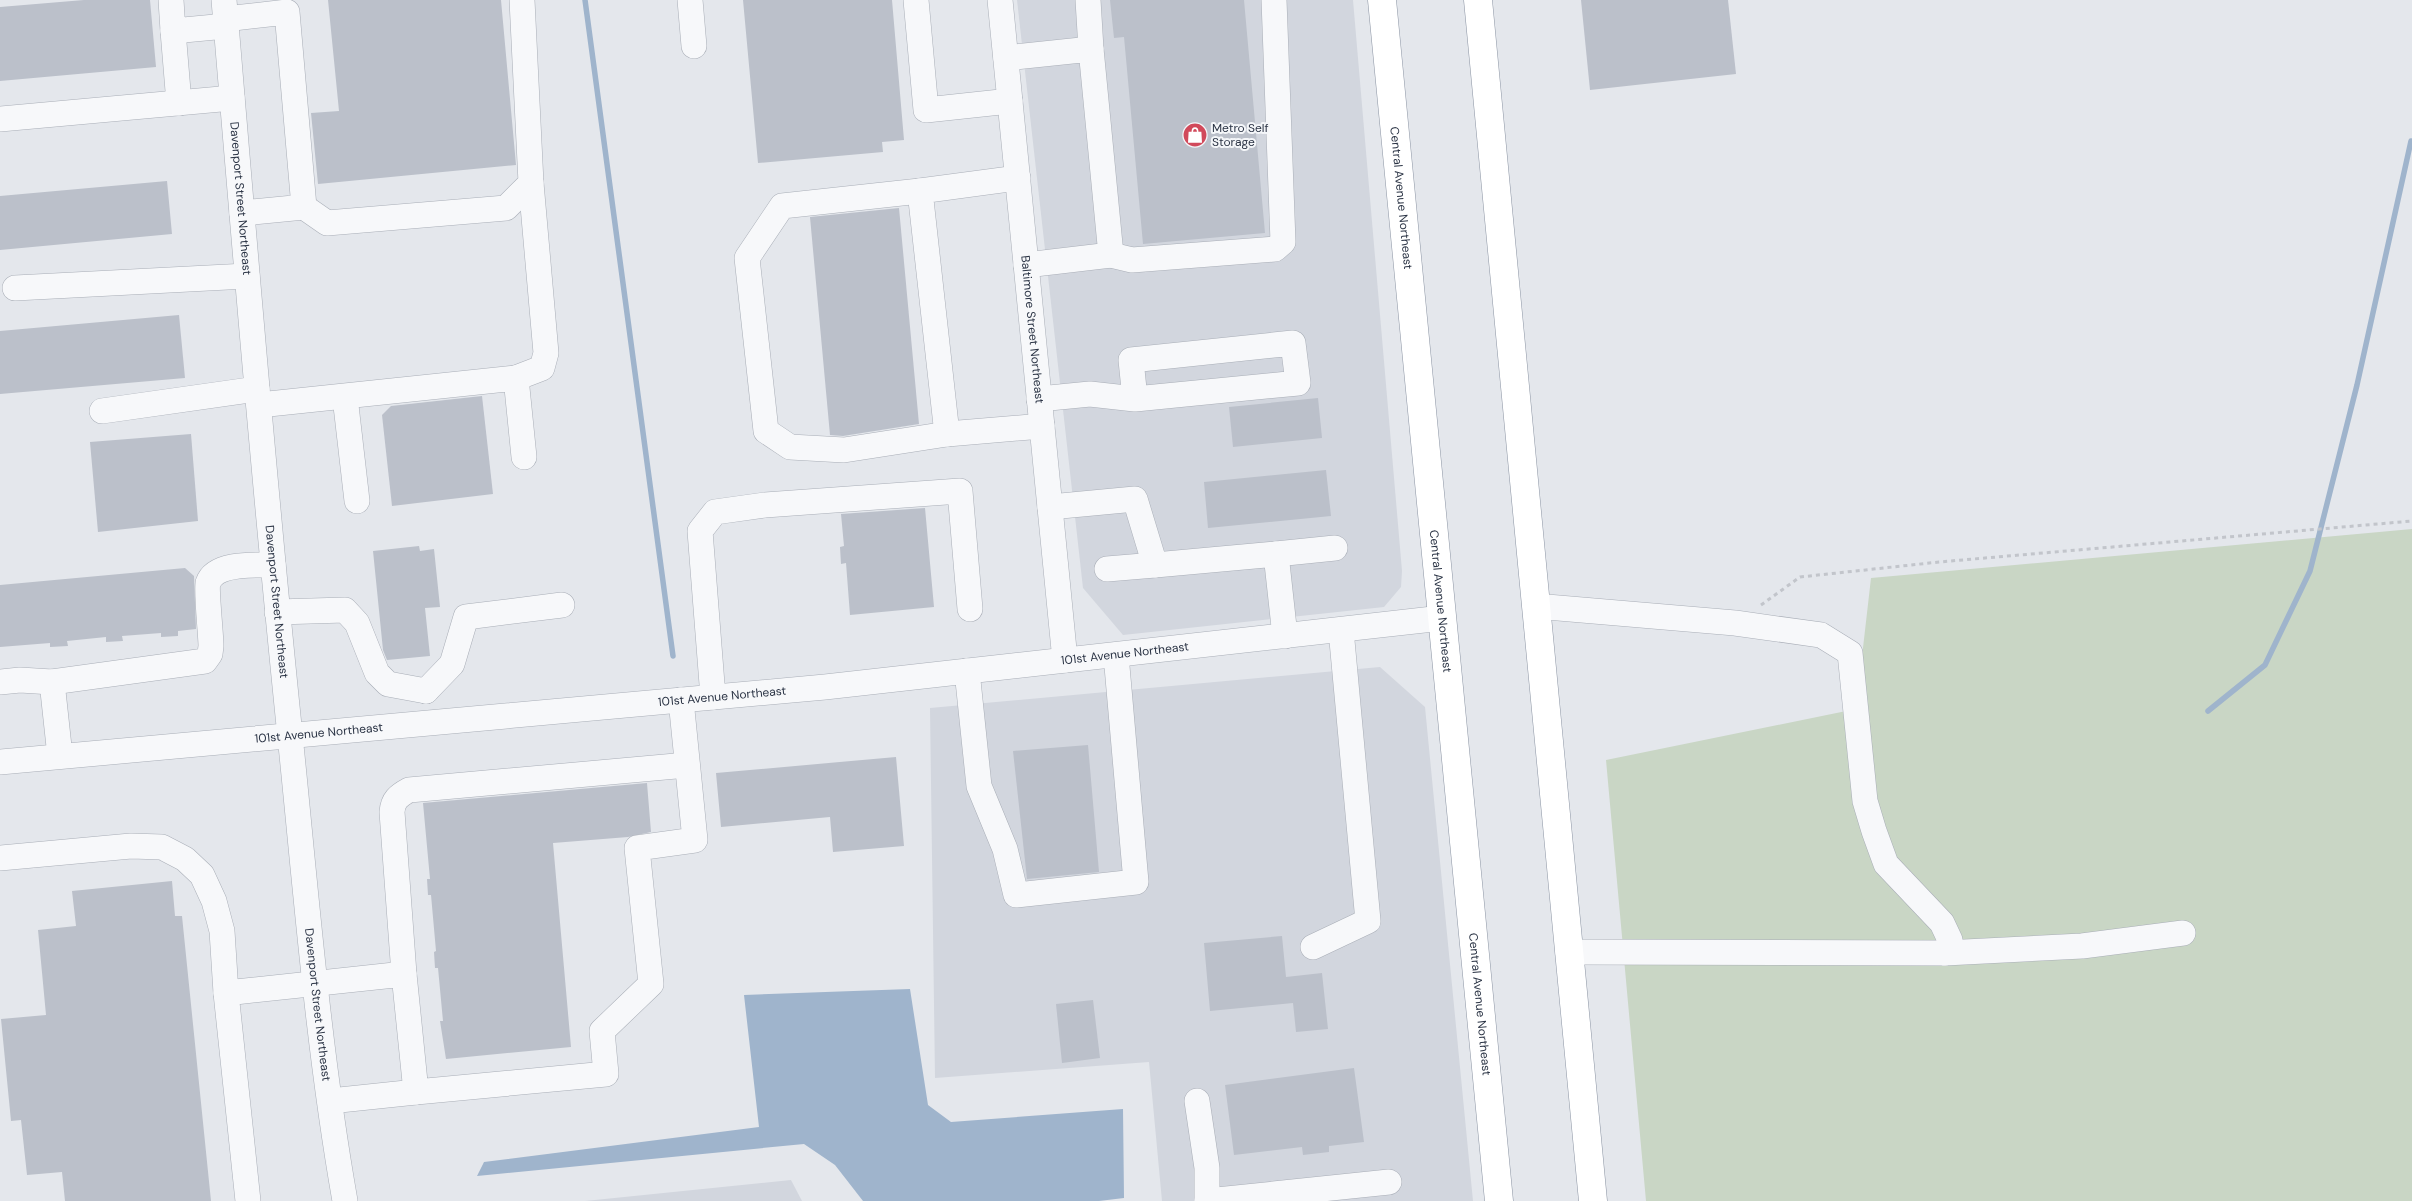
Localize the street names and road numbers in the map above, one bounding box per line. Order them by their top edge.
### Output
street label: Davenport Street Northeast [226,121,255,276]
street label: Central Avenue Northeast [1386,126,1416,270]
street label: Baltimore Street Northeast [1017,255,1048,405]
street label: Davenport Street Northeast [261,524,292,679]
street label: Central Avenue Northeast [1426,529,1456,674]
street label: 101st Avenue Northeast [1060,638,1190,669]
street label: 101st Avenue Northeast [657,683,787,710]
street label: 101st Avenue Northeast [254,719,384,747]
street label: Davenport Street Northeast [301,927,335,1082]
street label: Central Avenue Northeast [1465,932,1495,1077]

